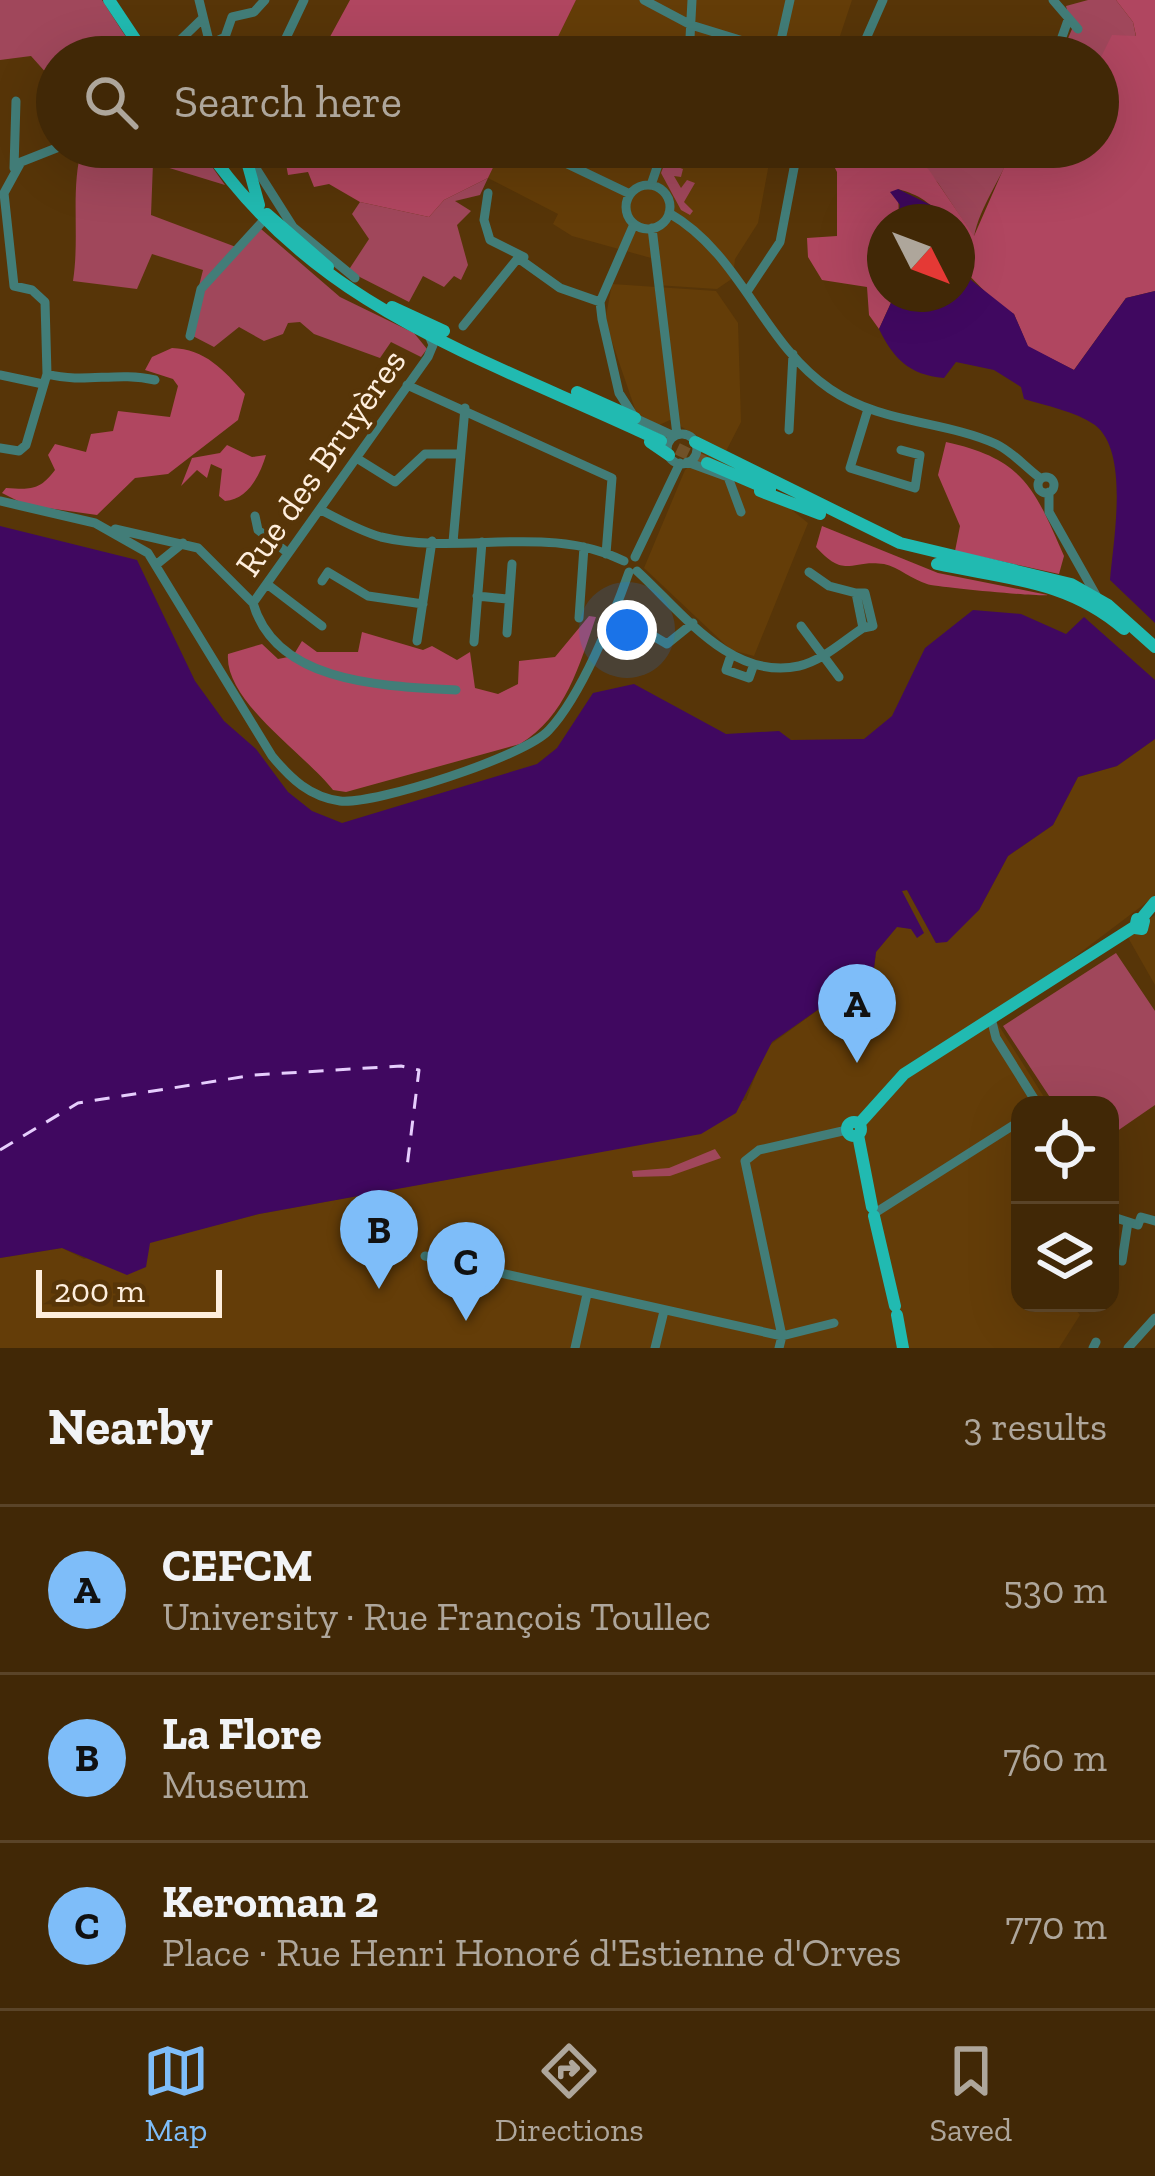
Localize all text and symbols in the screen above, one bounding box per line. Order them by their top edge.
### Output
search box [36,36,1119,168]
icon: search [78,69,144,135]
text: Search here [174,75,402,129]
north arrow [867,204,975,312]
street label: Rue des Bruyères [226,340,415,584]
your location [597,600,657,660]
pin: A [818,964,896,1063]
map controls [1011,1096,1119,1312]
button: locate [1011,1096,1119,1204]
pin: B [340,1190,418,1289]
button: layers [1011,1204,1119,1312]
pin: C [427,1222,505,1321]
scale bar [36,1264,222,1317]
text: 200 m [54,1271,145,1310]
text: Nearby [48,1396,213,1457]
text: 3 results [963,1403,1107,1450]
text: CEFCM [162,1539,313,1593]
text: A [74,1566,100,1613]
text: 530 m [1003,1566,1107,1613]
text: University · Rue François Toullec [162,1593,711,1640]
text: La Flore [162,1707,322,1761]
text: B [75,1734,99,1781]
text: 760 m [1003,1734,1107,1781]
text: Museum [162,1761,308,1808]
text: Keroman 2 [162,1875,379,1929]
text: C [74,1902,100,1949]
text: 770 m [1005,1902,1107,1949]
text: Place · Rue Henri Honoré d'Estienne d'Orves [162,1929,901,1976]
tab: Map [143,2038,209,2149]
tab: Directions [495,2038,644,2149]
tab: Saved [929,2038,1012,2149]

